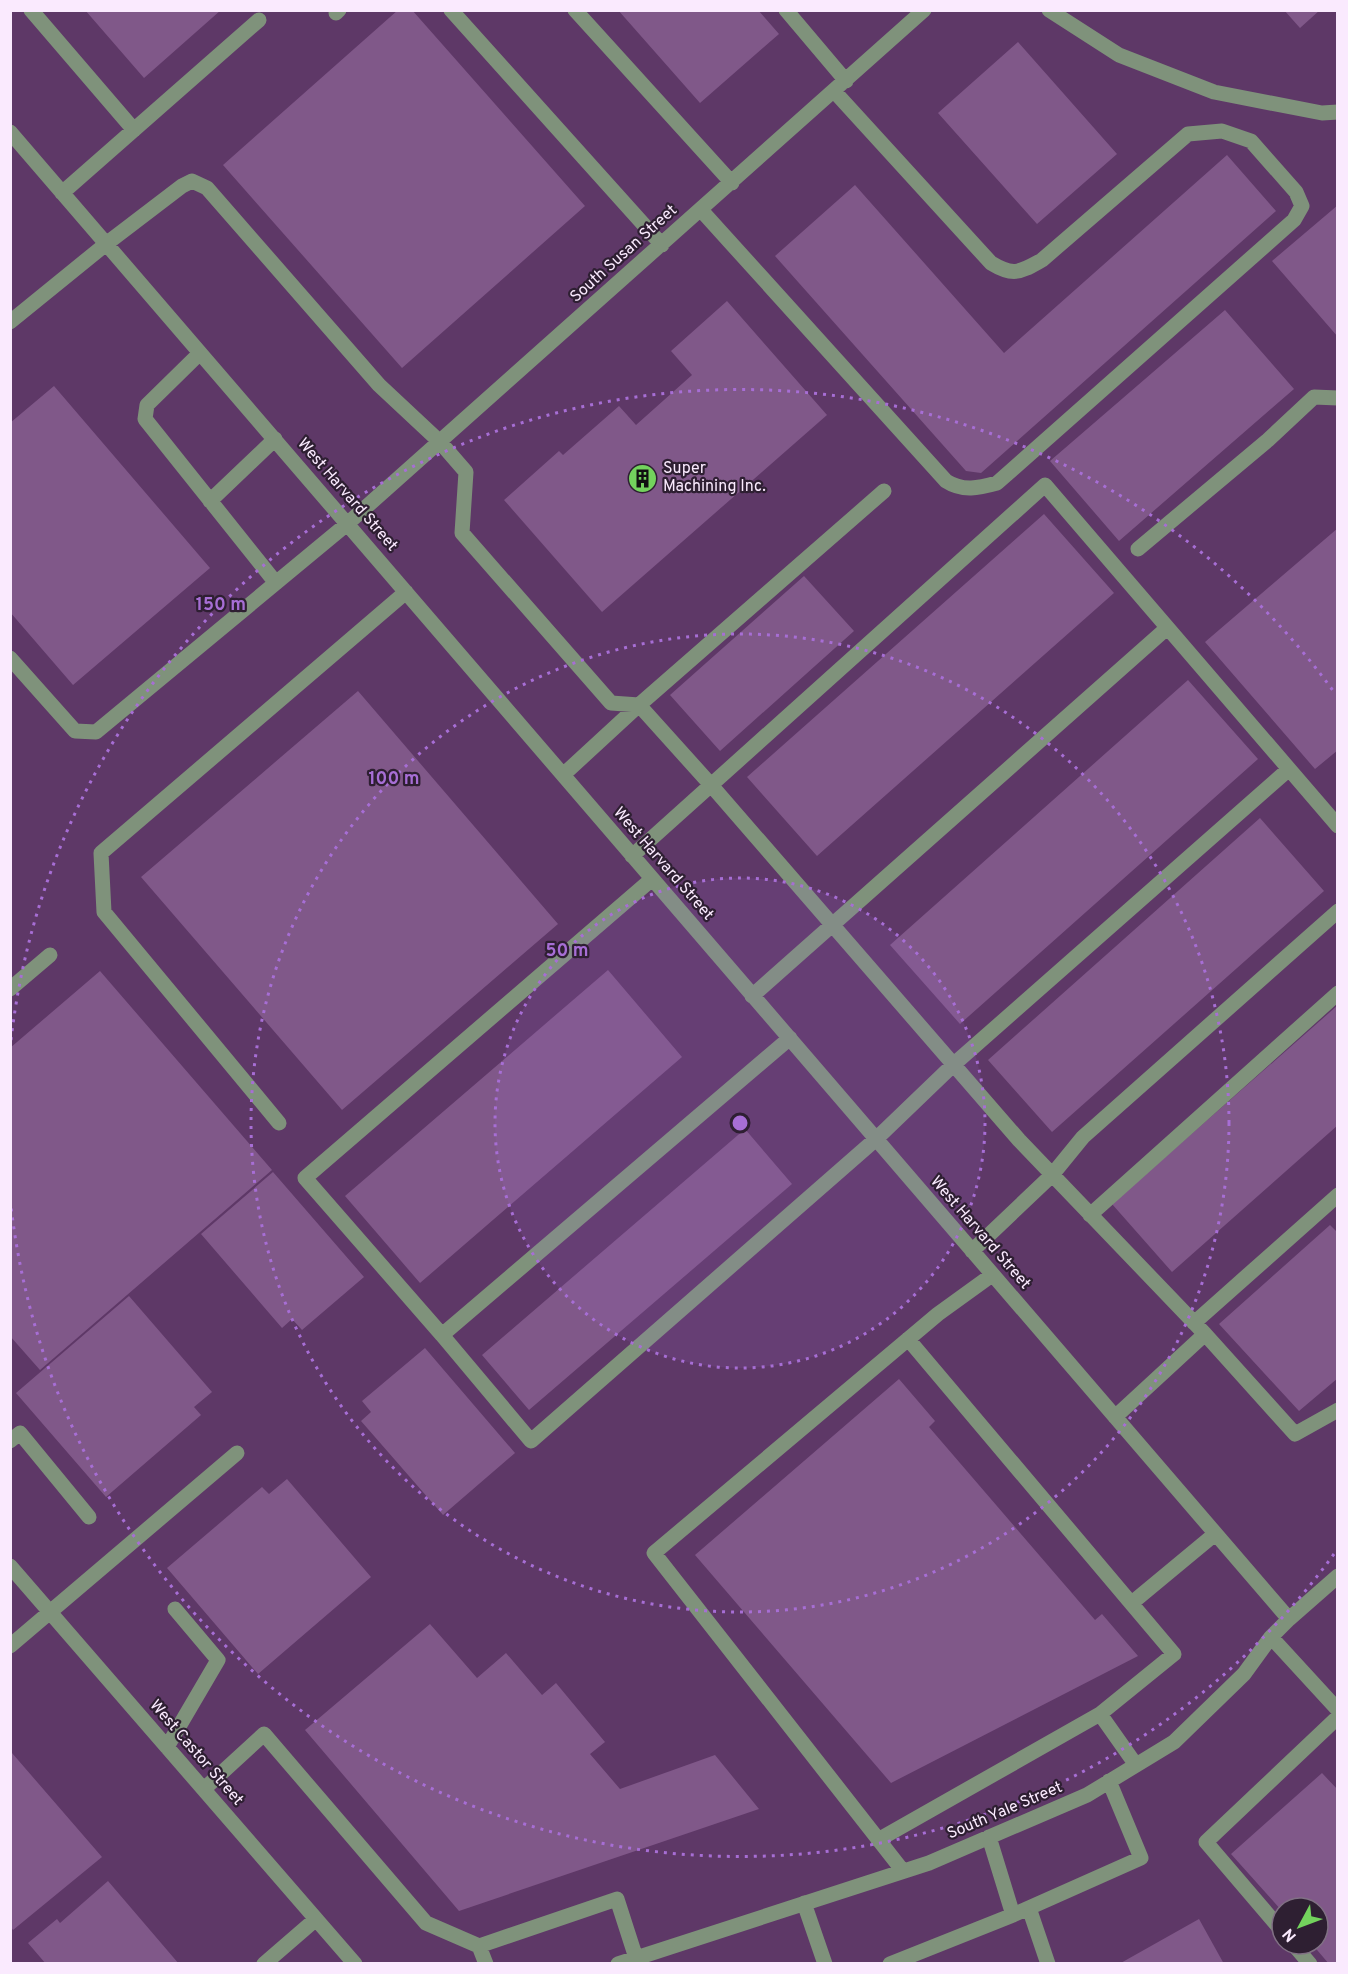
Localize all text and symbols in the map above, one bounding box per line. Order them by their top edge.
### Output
street label: South Susan Street [566,201,682,307]
street label: West Harvard Street [292,434,402,556]
place label: Super Machining Inc. [663,459,766,497]
building icon: Super Machining Inc. [626,462,658,494]
text: 150 m [196,594,246,617]
text: 100 m [368,768,420,791]
street label: West Harvard Street [608,803,718,925]
text: 50 m [545,940,589,963]
centre of rings [730,1113,750,1133]
street label: West Harvard Street [925,1172,1035,1294]
street label: West Castor Street [145,1696,247,1810]
street label: South Yale Street [944,1778,1066,1844]
north arrow [1270,1896,1330,1956]
text: N [1279,1924,1302,1945]

